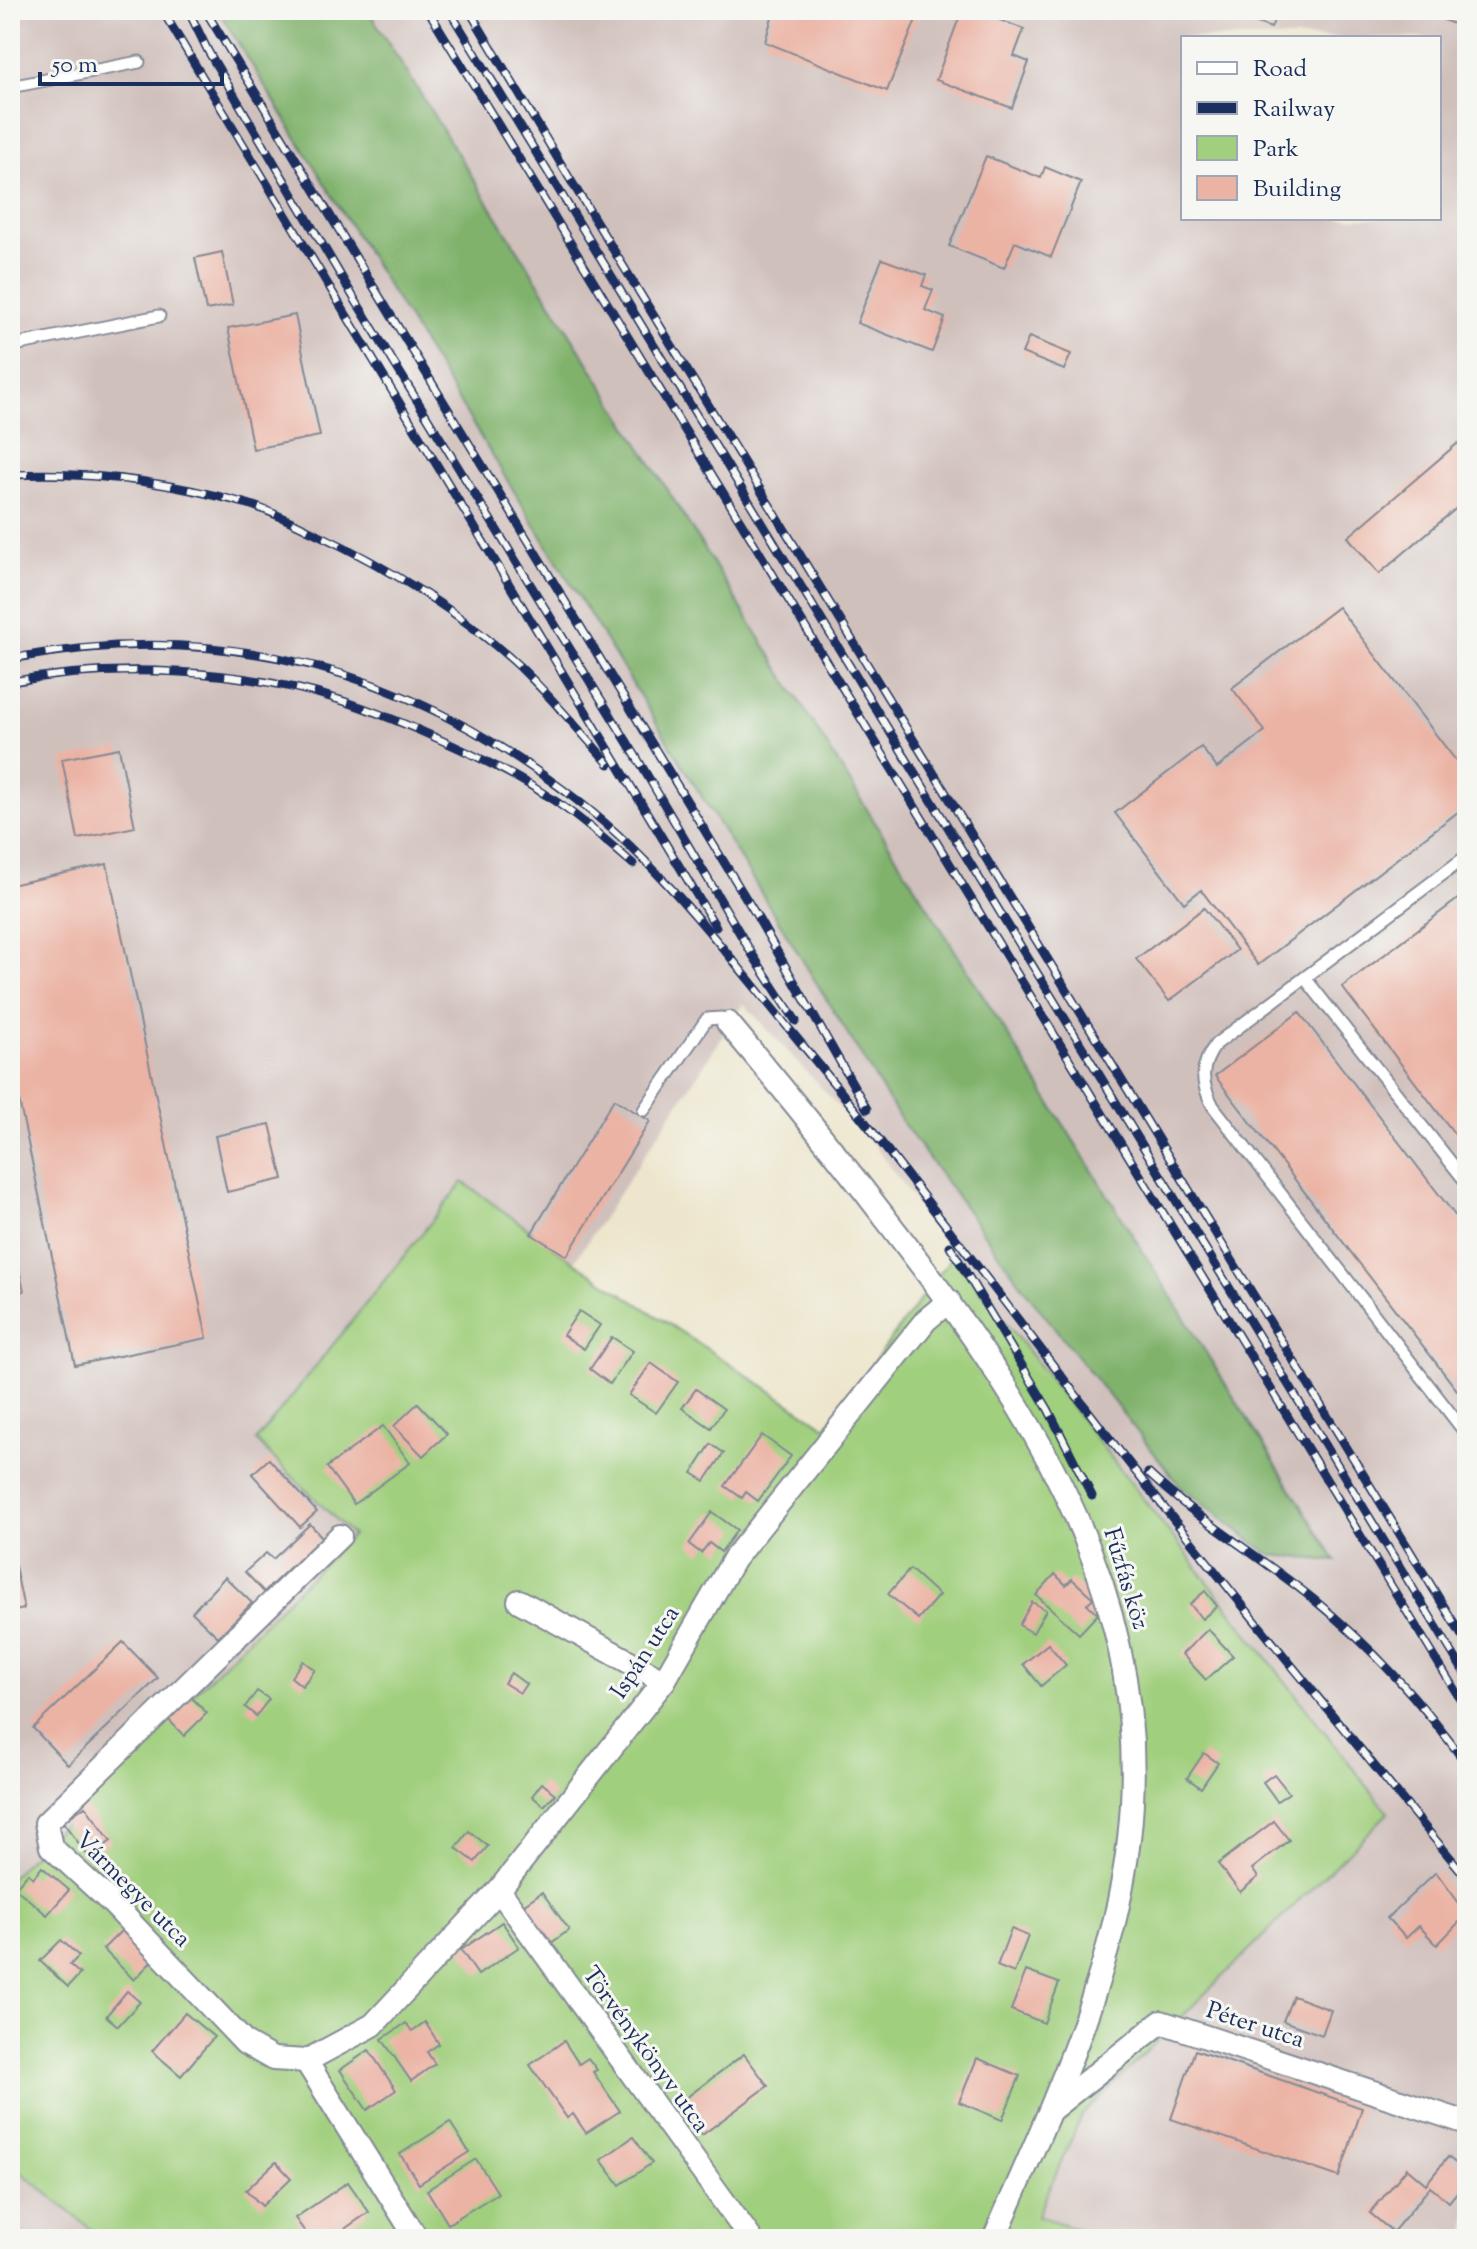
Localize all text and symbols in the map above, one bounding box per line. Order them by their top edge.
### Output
scale bar [40,36,222,86]
legend [1181,36,1441,220]
text: 50 m [50,49,98,83]
text: Road [1253,53,1307,87]
text: Railway [1253,93,1335,127]
text: Park [1253,133,1299,167]
text: Building [1253,173,1342,207]
street label: Fűzfás köz [1093,1524,1157,1634]
street label: Ispán utca [603,1600,689,1706]
street label: Vármegye utca [66,1824,198,1956]
street label: Törvénykönyv utca [573,1960,717,2140]
street label: Péter utca [1202,1994,1308,2058]

